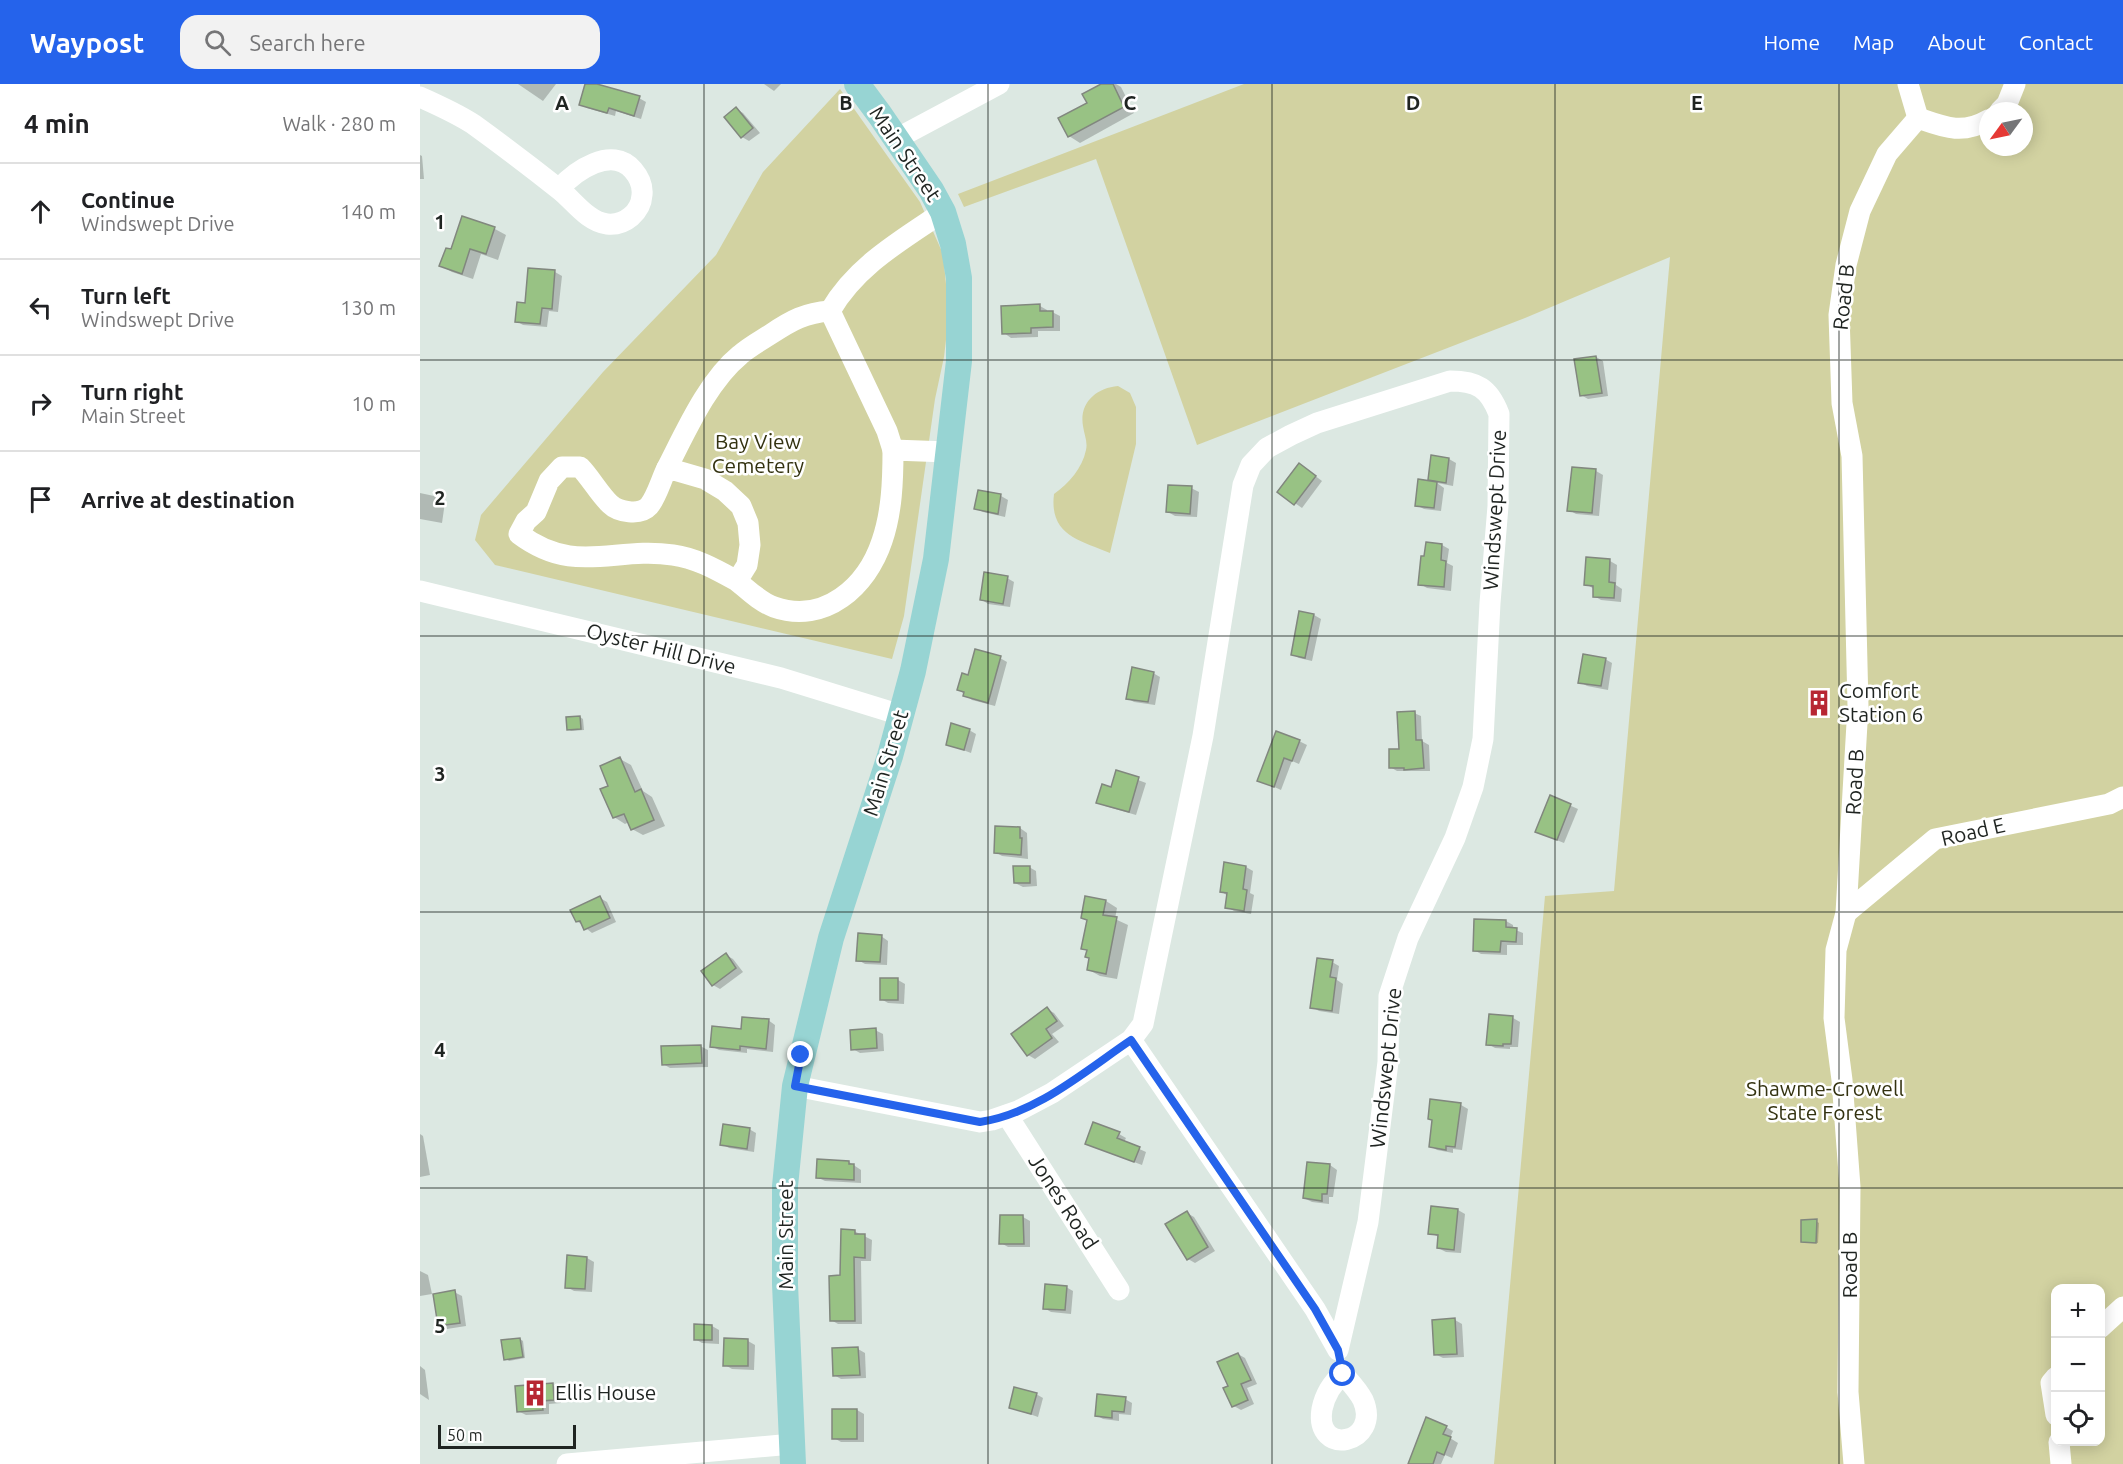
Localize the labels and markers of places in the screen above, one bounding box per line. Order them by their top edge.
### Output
place label: Comfort Station 6 [1839,678,1923,726]
building icon: Comfort Station 6 [1804,688,1834,718]
building icon: Ellis House [520,1378,550,1408]
place label: Ellis House [555,1380,656,1404]

